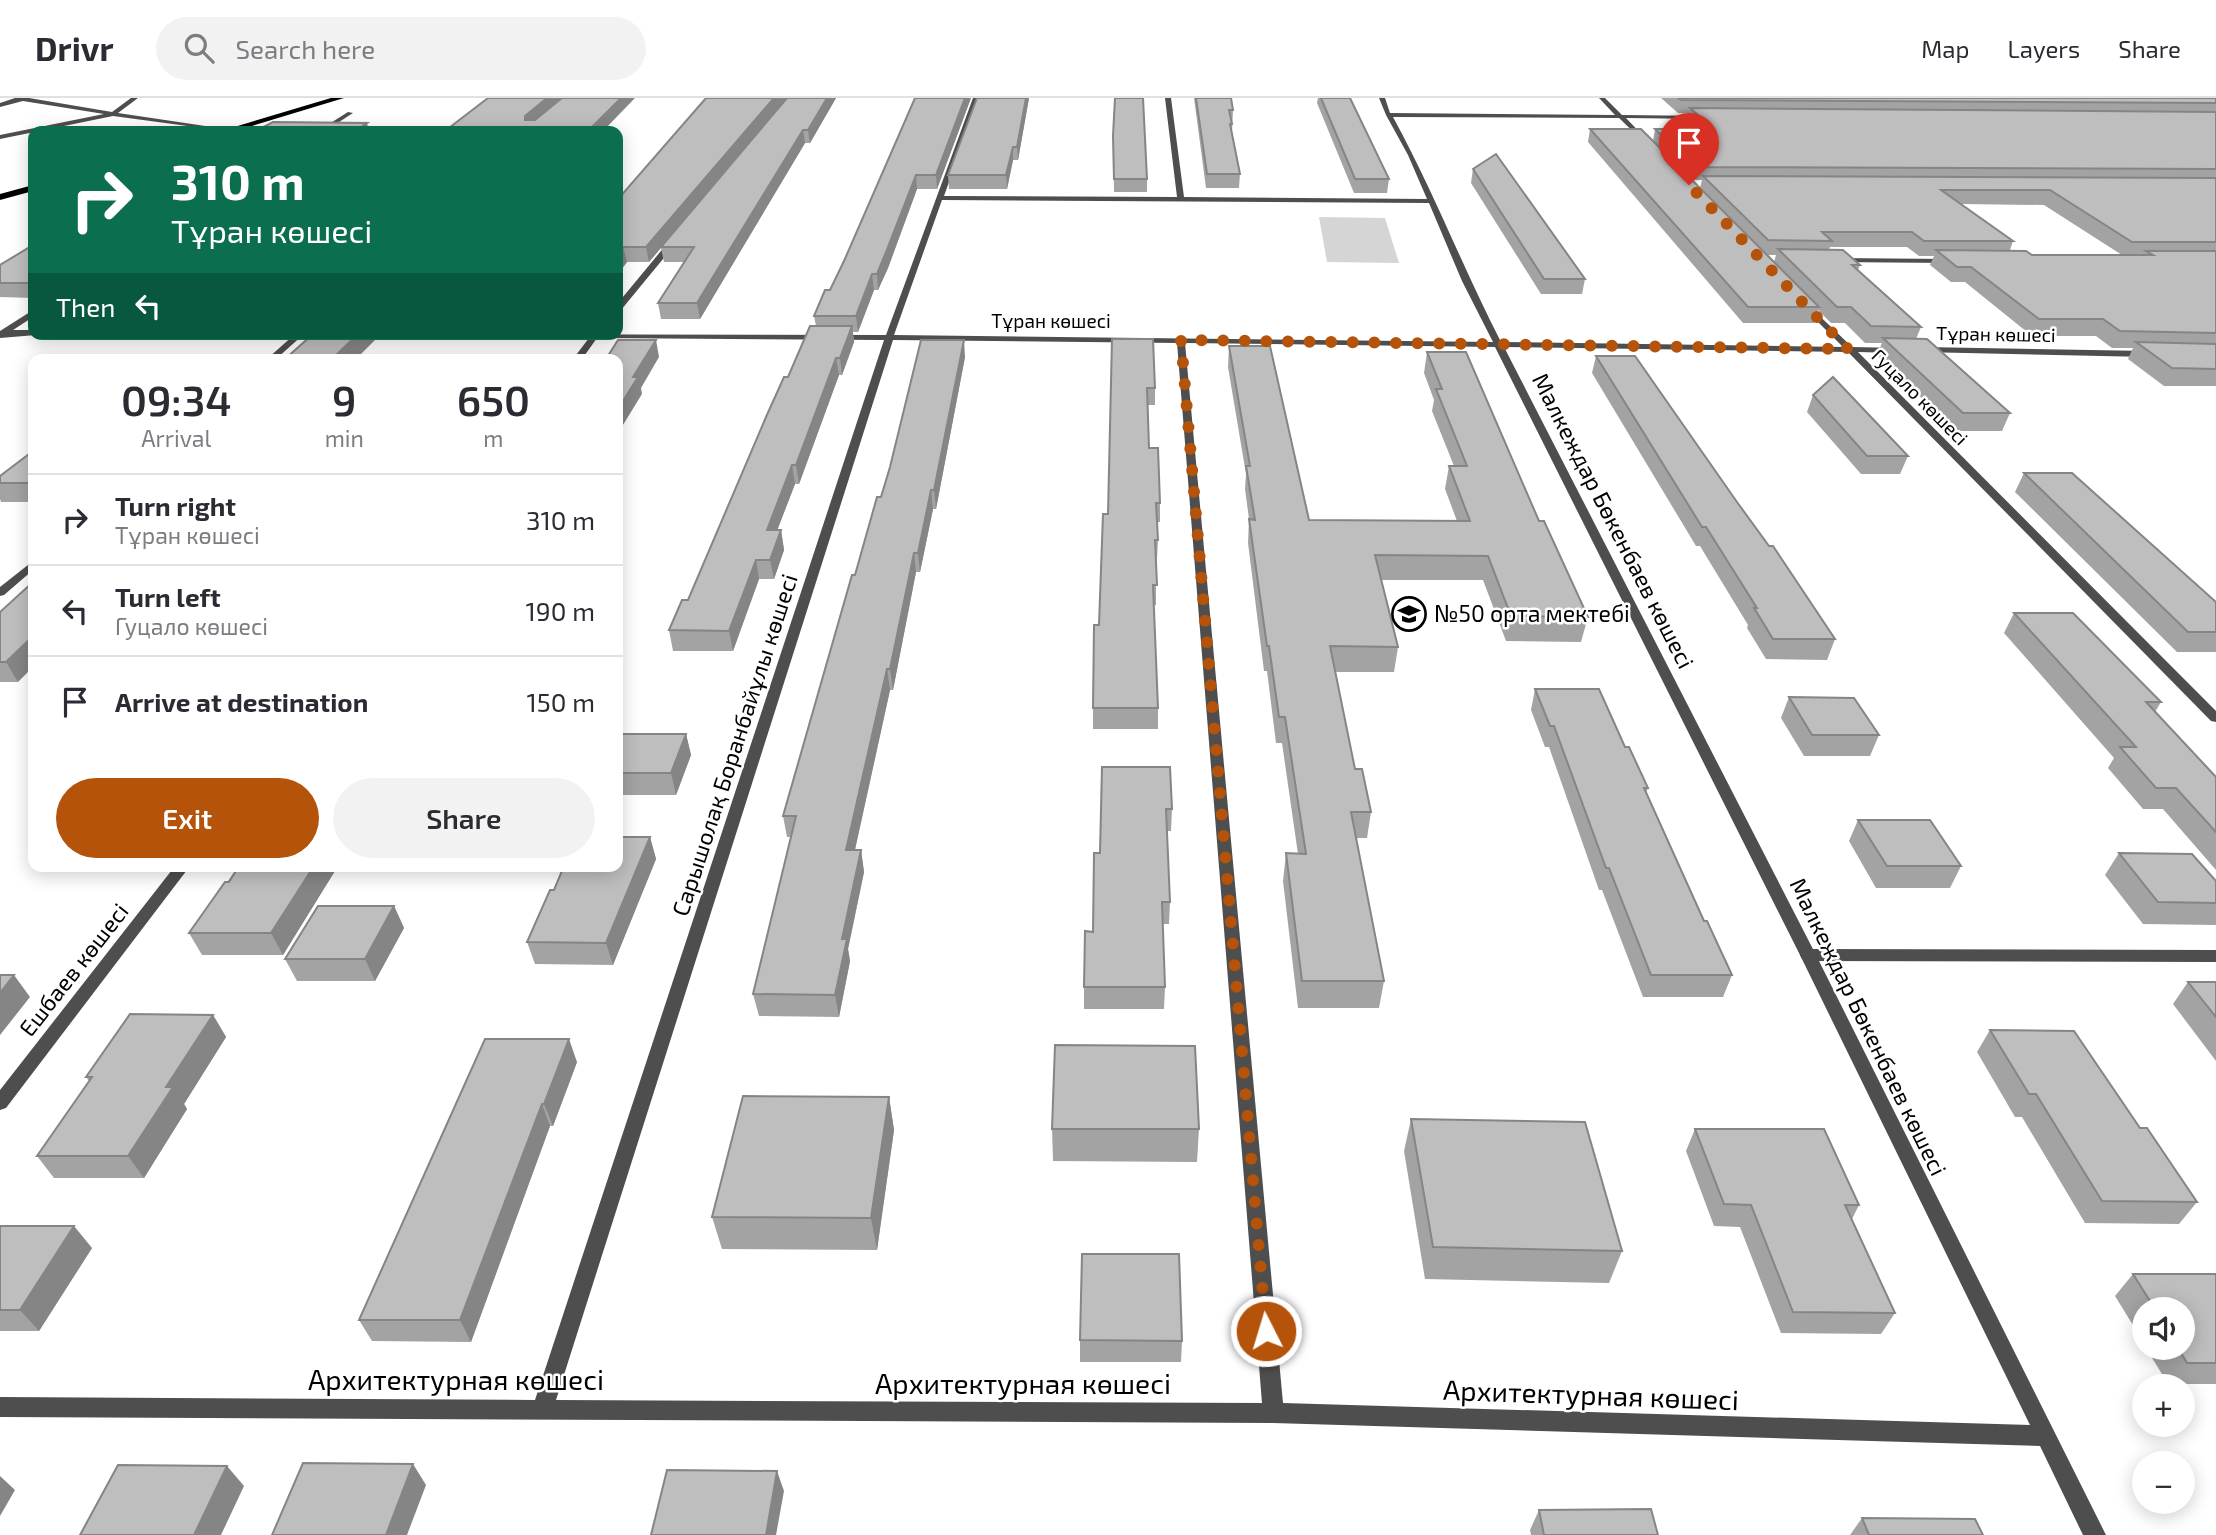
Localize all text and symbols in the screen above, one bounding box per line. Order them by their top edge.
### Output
search box [156,17,646,80]
text: Drivr [35,28,114,68]
icon: search [180,29,218,67]
text: Search here [236,33,375,64]
text: Map [1921,34,1969,63]
text: Layers [2007,34,2080,63]
text: Share [2118,34,2181,63]
pin [1659,113,1719,185]
icon: arrive [1670,124,1708,162]
text: 310 m [171,151,305,210]
icon: right [56,154,147,245]
text: Тұран көшесі [171,211,372,249]
icon: left [129,287,167,325]
text: Then [56,291,115,322]
street label: Тұран көшесі [991,309,1111,332]
street label: Тұран көшесі [1936,321,2056,346]
street label: Гуцало көшесі [1867,344,1973,450]
street label: Малкеждар Бөкенбаев көшесі [1527,368,1701,673]
text: 09:34 [121,374,232,424]
text: 9 [332,374,356,424]
text: 650 [457,374,530,424]
text: Arrival [141,424,211,452]
text: min [325,424,364,452]
text: m [483,424,503,452]
text: Turn right [115,490,236,521]
icon: right [56,501,94,539]
text: 310 m [526,504,595,535]
text: Тұран көшесі [115,521,260,549]
street label: Сарышолақ Боранбайұлы көшесі [665,570,803,919]
text: Turn left [115,581,221,612]
icon: left [56,592,94,630]
text: 190 m [526,595,595,626]
school or university icon: №50 орта мектебі [1390,595,1428,633]
place label: №50 орта мектебі [1434,599,1630,627]
text: Гуцало көшесі [115,612,268,640]
icon: arrive [56,683,94,721]
text: Arrive at destination [115,686,368,717]
text: 150 m [526,686,595,717]
button: Exit [56,778,319,858]
button: Share [333,778,595,858]
street label: Малкеждар Бөкенбаев көшесі [1785,873,1953,1180]
street label: Ешбаев көшесі [13,897,134,1041]
position arrow [1229,1294,1303,1368]
map controls [2132,1297,2195,1514]
button: sound [2132,1297,2195,1360]
street label: Архитектурная көшесі [308,1362,604,1396]
street label: Архитектурная көшесі [875,1366,1171,1400]
street label: Архитектурная көшесі [1442,1372,1740,1416]
button: + [2132,1374,2195,1437]
button: − [2132,1451,2195,1514]

